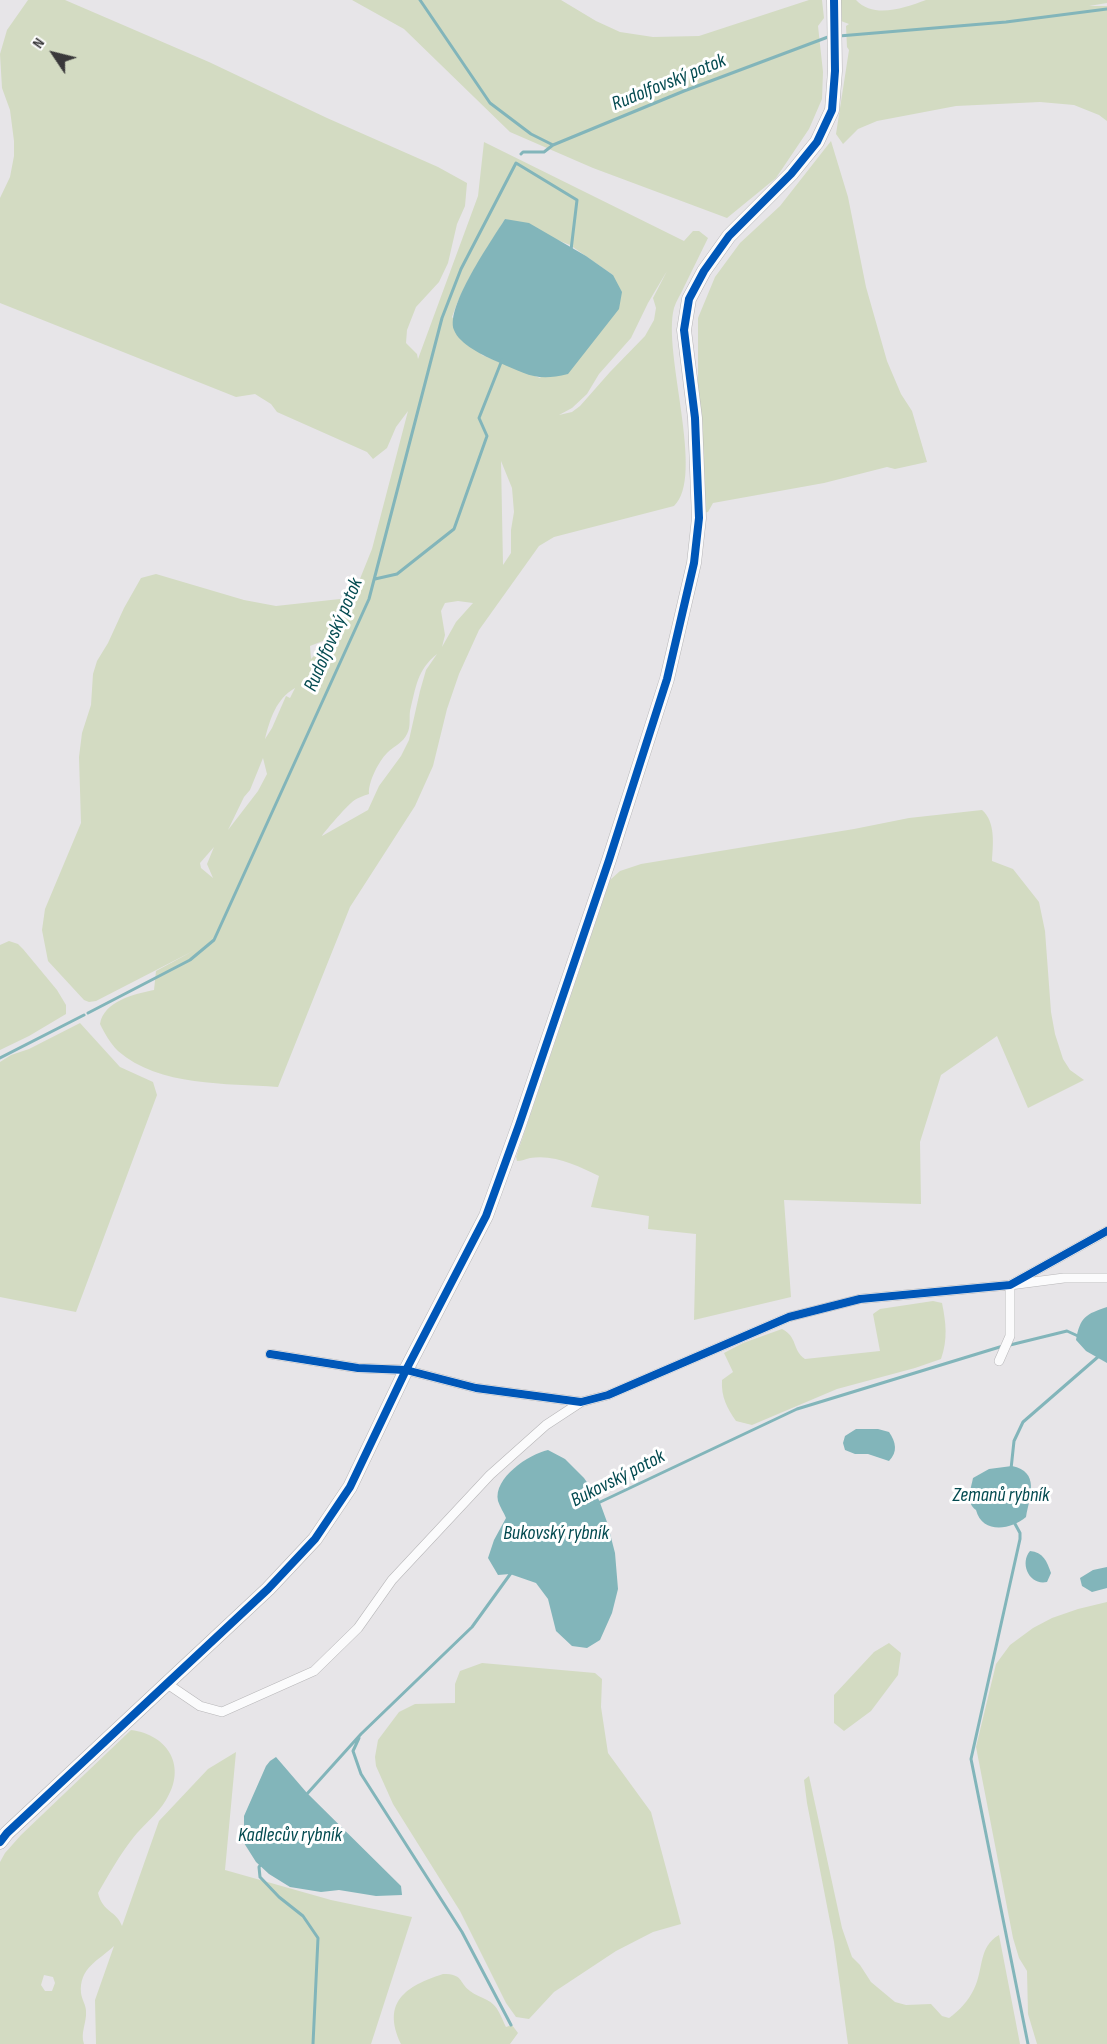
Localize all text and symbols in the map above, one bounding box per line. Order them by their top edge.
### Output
north arrow [24,24,84,84]
text: N [29,34,49,52]
water label: Rudolfovský potok [608,49,730,117]
water label: Rudolfovský potok [299,575,369,695]
water label: Bukovský potok [567,1445,669,1513]
water label: Zemanů rybník [953,1484,1049,1508]
water label: Bukovský rybník [503,1522,609,1546]
water label: Kadlecův rybník [238,1824,342,1848]

